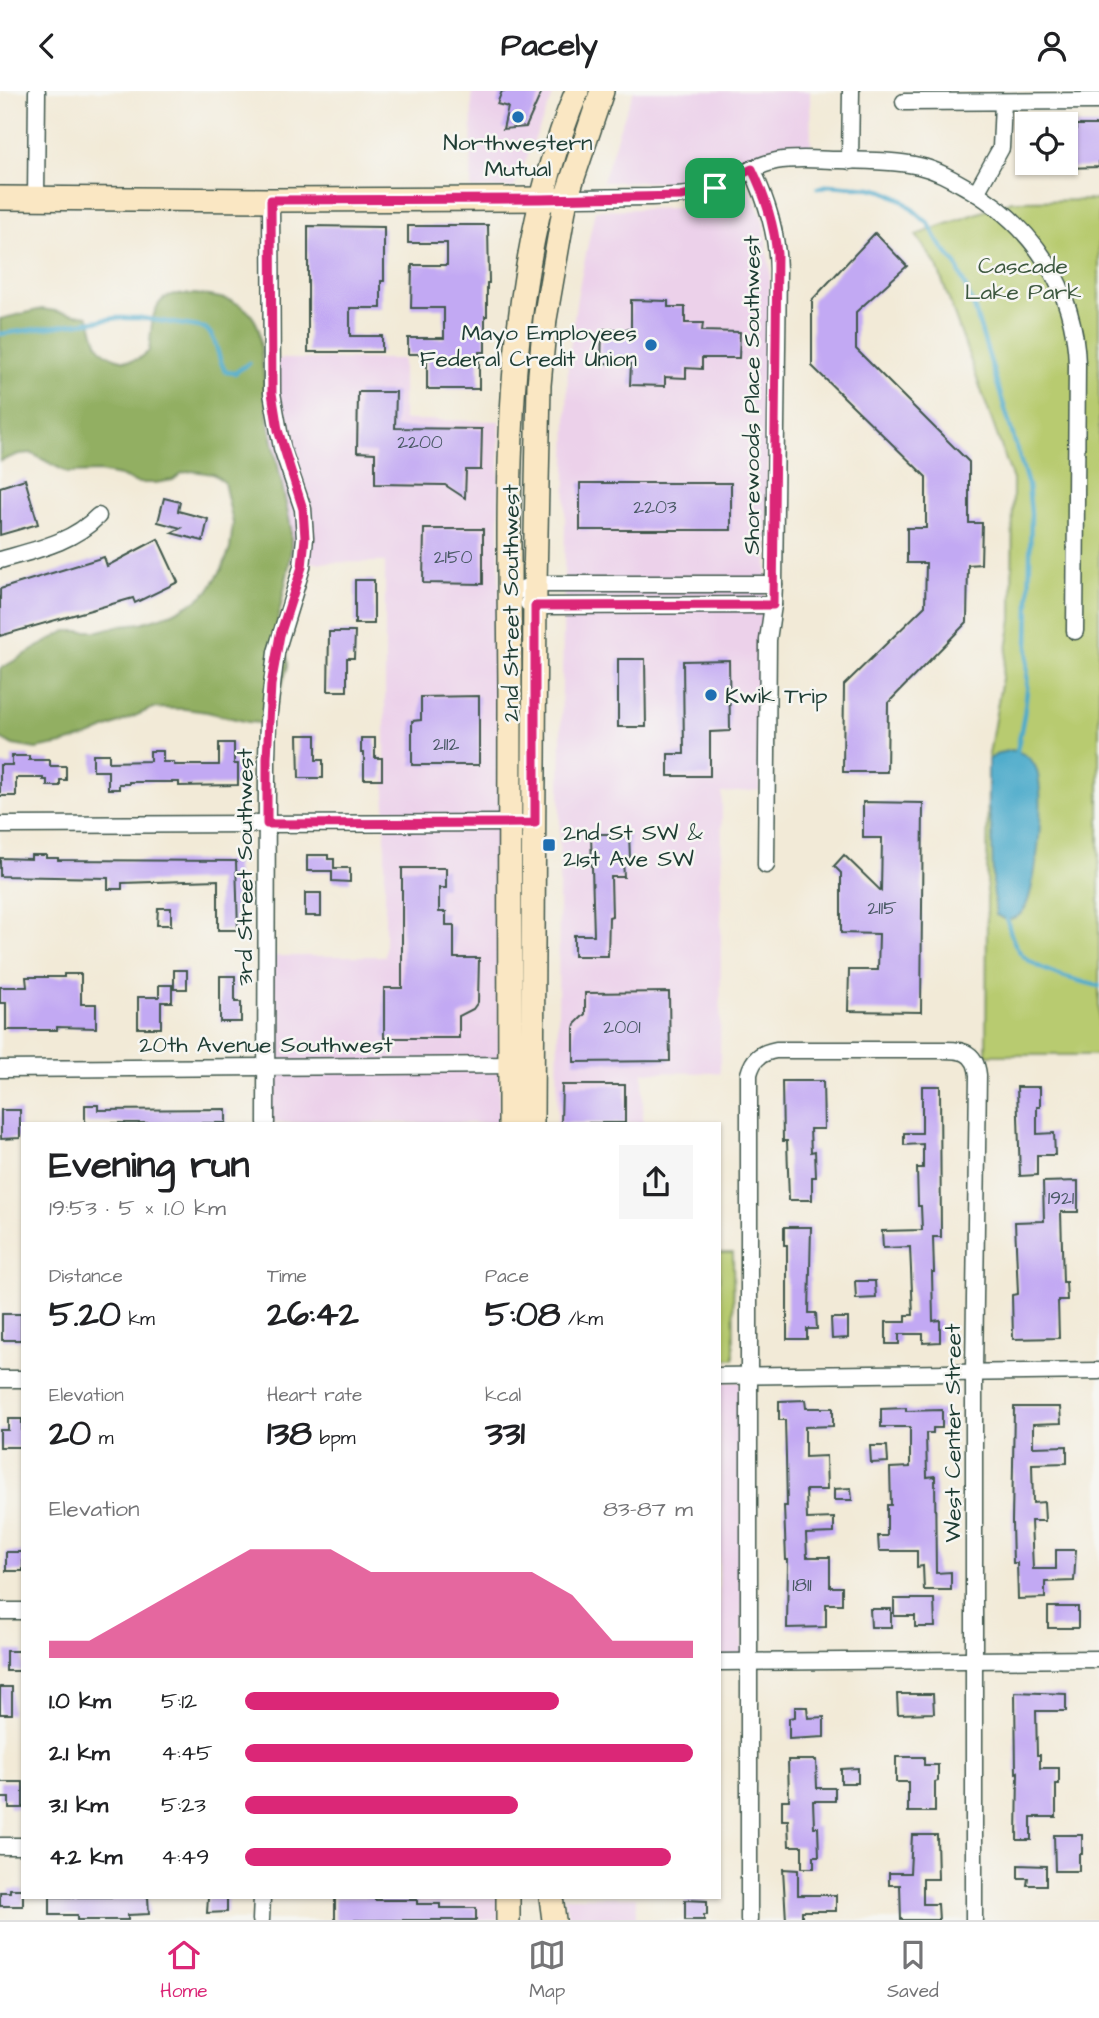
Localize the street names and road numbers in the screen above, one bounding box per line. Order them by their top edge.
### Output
street label: Shorewoods Place Southwest [736,235,768,555]
street label: 2nd Street Southwest [495,483,527,722]
street label: 3rd Street Southwest [229,748,261,986]
street label: 20th Avenue Southwest [139,1029,393,1061]
street label: West Center Street [937,1323,969,1542]

